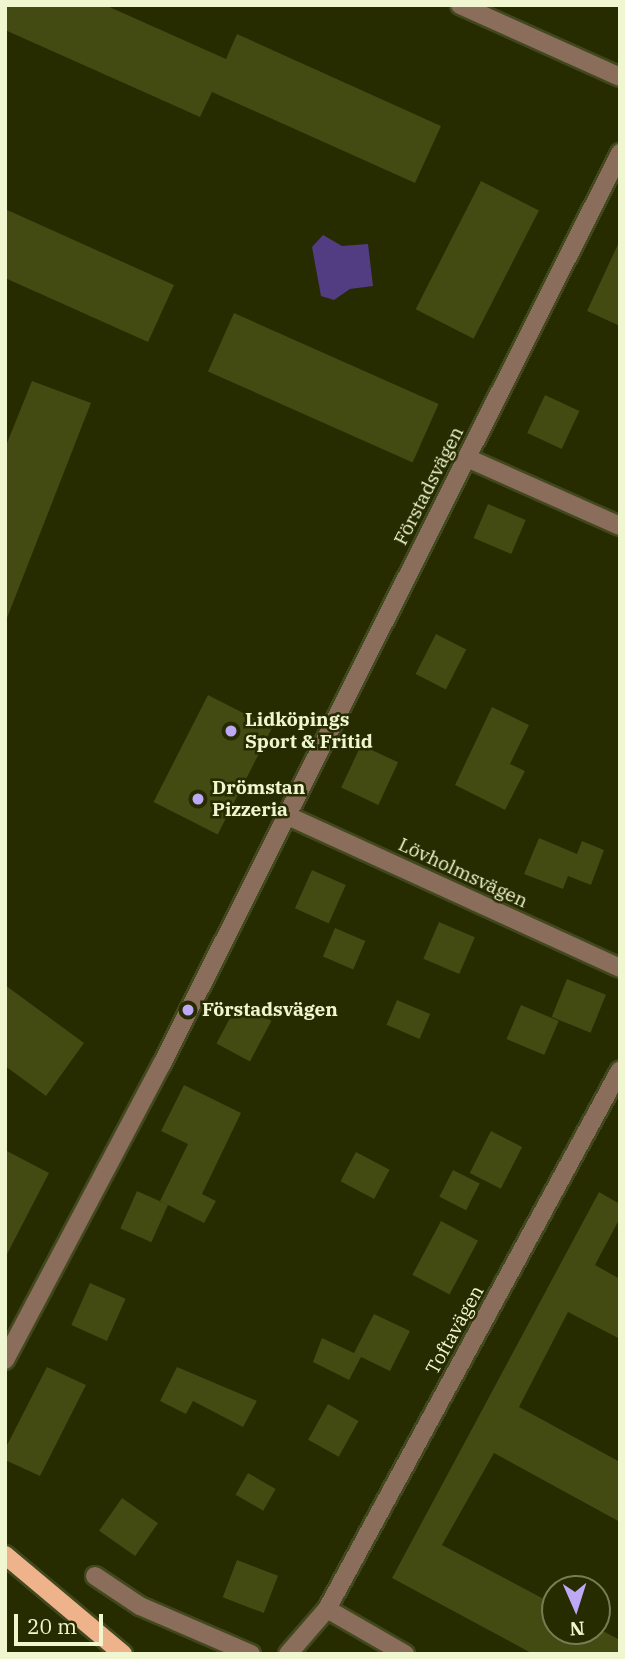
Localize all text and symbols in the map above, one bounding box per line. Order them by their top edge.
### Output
street label: Förstadsvägen [389,423,469,549]
place label: Lidköpings Sport & Fritid [245,709,373,753]
marker: Lidköpings Sport & Fritid [223,723,239,739]
place label: Drömstan Pizzeria [212,777,305,821]
marker: Drömstan Pizzeria [190,791,206,807]
street label: Lövholmsvägen [395,833,531,913]
place label: Förstadsvägen [202,999,338,1021]
marker: Förstadsvägen [180,1002,196,1018]
street label: Toftavägen [421,1282,489,1378]
north arrow [541,1575,611,1645]
scale bar [18,1600,107,1644]
text: 20 m [27,1612,77,1640]
text: N [569,1617,585,1641]

